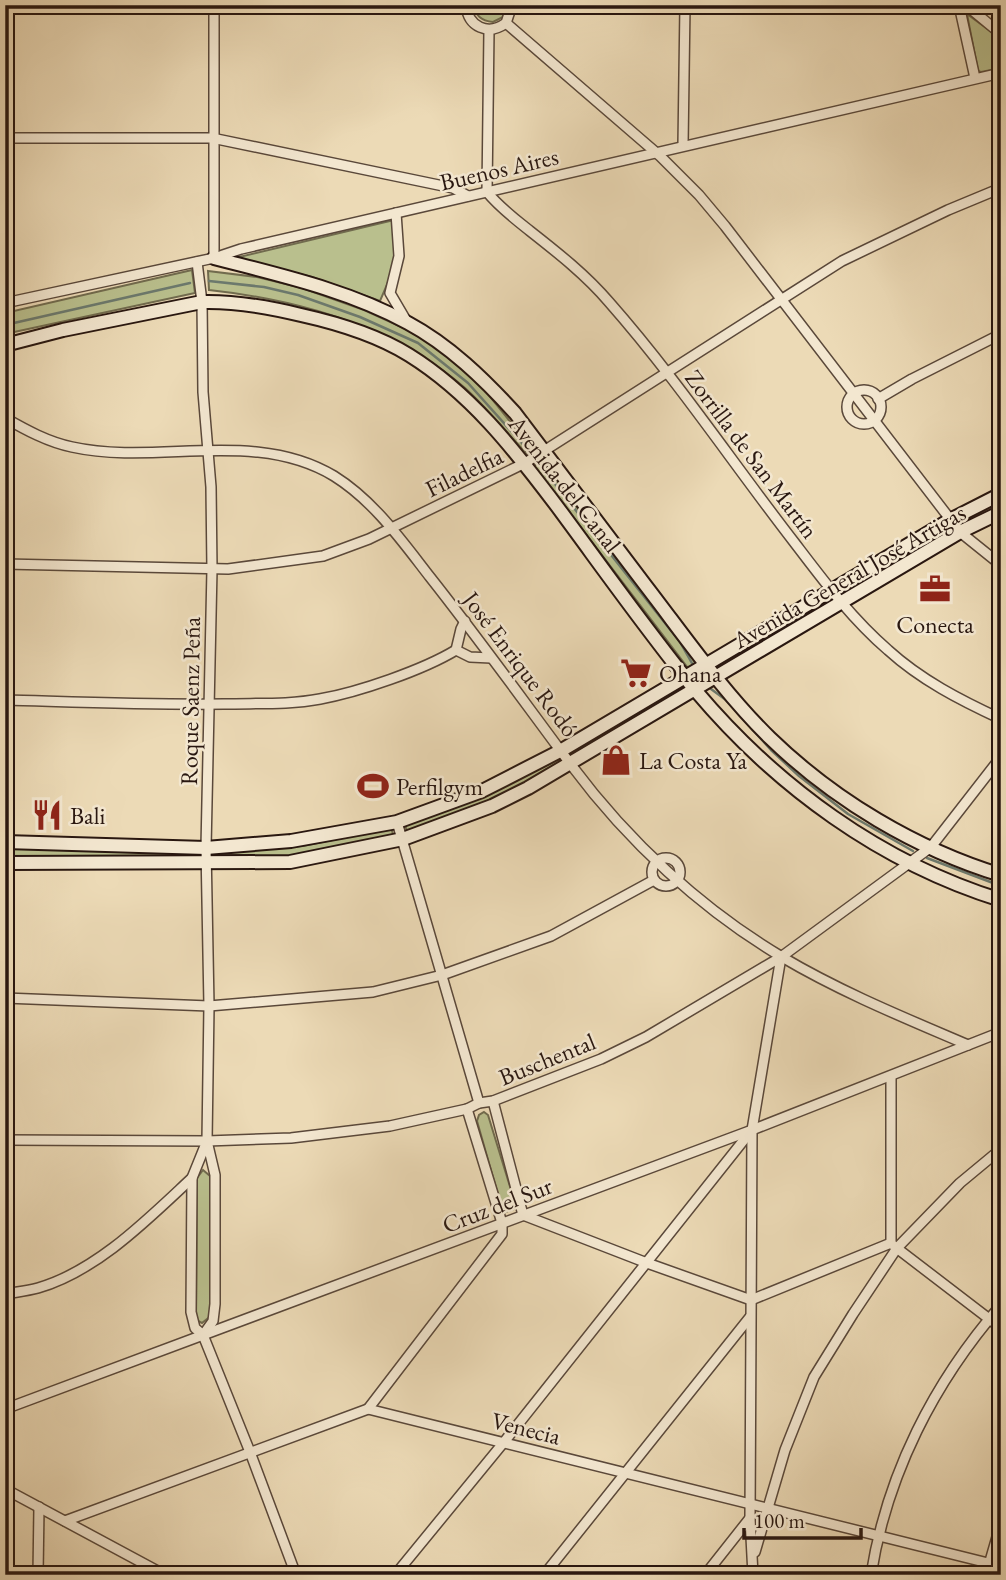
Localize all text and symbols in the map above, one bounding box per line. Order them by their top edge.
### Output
street label: Buenos Aires [437,140,561,198]
street label: Zorrilla de San Martín [678,363,826,545]
street label: Avenida del Canal [501,408,628,559]
street label: Filadelfia [420,440,508,504]
street label: Avenida General José Artigas [726,497,971,656]
office icon: Conecta [918,572,952,606]
street label: José Enrique Rodó [455,583,586,743]
place label: Conecta [896,609,974,640]
street label: Roque Saenz Peña [173,616,207,786]
supermarket icon: Ohana [619,656,653,690]
place label: Ohana [659,658,722,689]
shop icon: La Costa Ya [599,743,633,777]
place label: La Costa Ya [639,745,747,776]
sports icon: Perfilgym [356,769,390,803]
place label: Perfilgym [396,771,484,802]
restaurant icon: Bali [30,798,64,832]
place label: Bali [70,800,105,831]
street label: Buschental [494,1026,600,1092]
street label: Cruz del Sur [438,1170,556,1240]
street label: Venecia [488,1404,564,1452]
scale bar [744,1496,861,1540]
text: 100 m [754,1507,805,1534]

